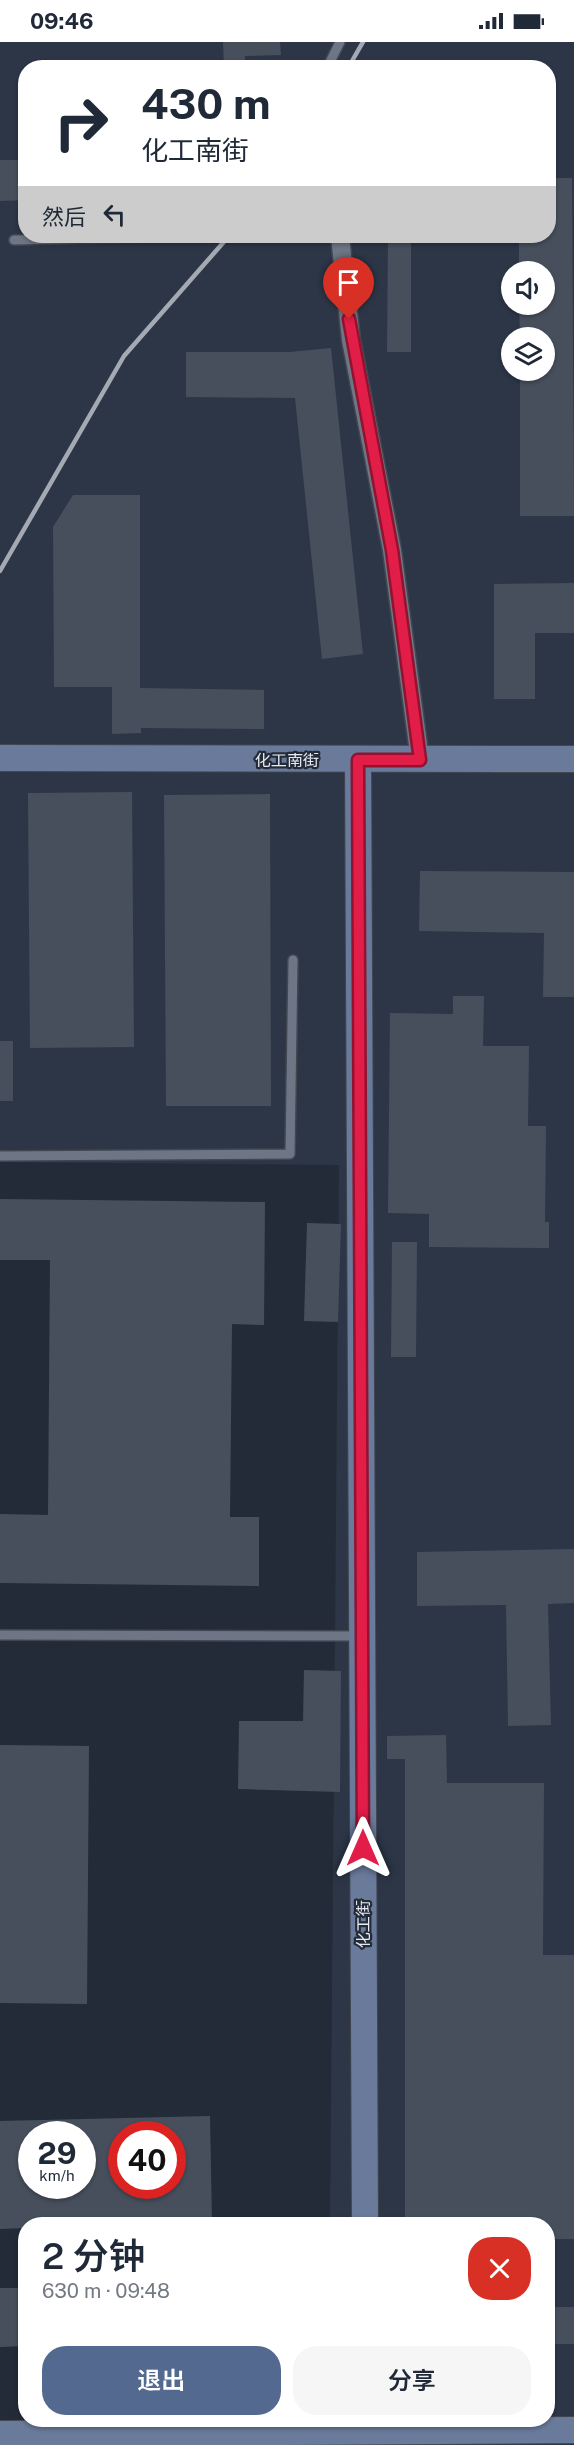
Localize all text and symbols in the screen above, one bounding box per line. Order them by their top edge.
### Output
text: 09:46 [30,8,93,34]
text: 430 m [141,79,271,128]
icon: right [42,84,120,162]
text: 化工南街 [141,134,249,166]
icon: left [98,198,131,231]
text: 然后 [42,204,86,230]
pin [323,257,374,319]
map controls [501,261,555,381]
button: sound [501,261,555,315]
icon: arrive [332,266,365,299]
button: layers [501,327,555,381]
street label: 化工南街 [255,751,319,770]
position arrow [331,1816,395,1880]
street label: 化工街 [354,1900,373,1948]
speed limit sign: 40 [108,2121,186,2199]
text: 29 [38,2135,76,2171]
text: km/h [39,2167,75,2184]
text: 2 分钟 [42,2235,145,2277]
button: close [468,2237,531,2300]
text: 630 m · 09:48 [42,2279,170,2303]
button: 退出 [42,2346,281,2415]
button: 分享 [293,2346,531,2415]

